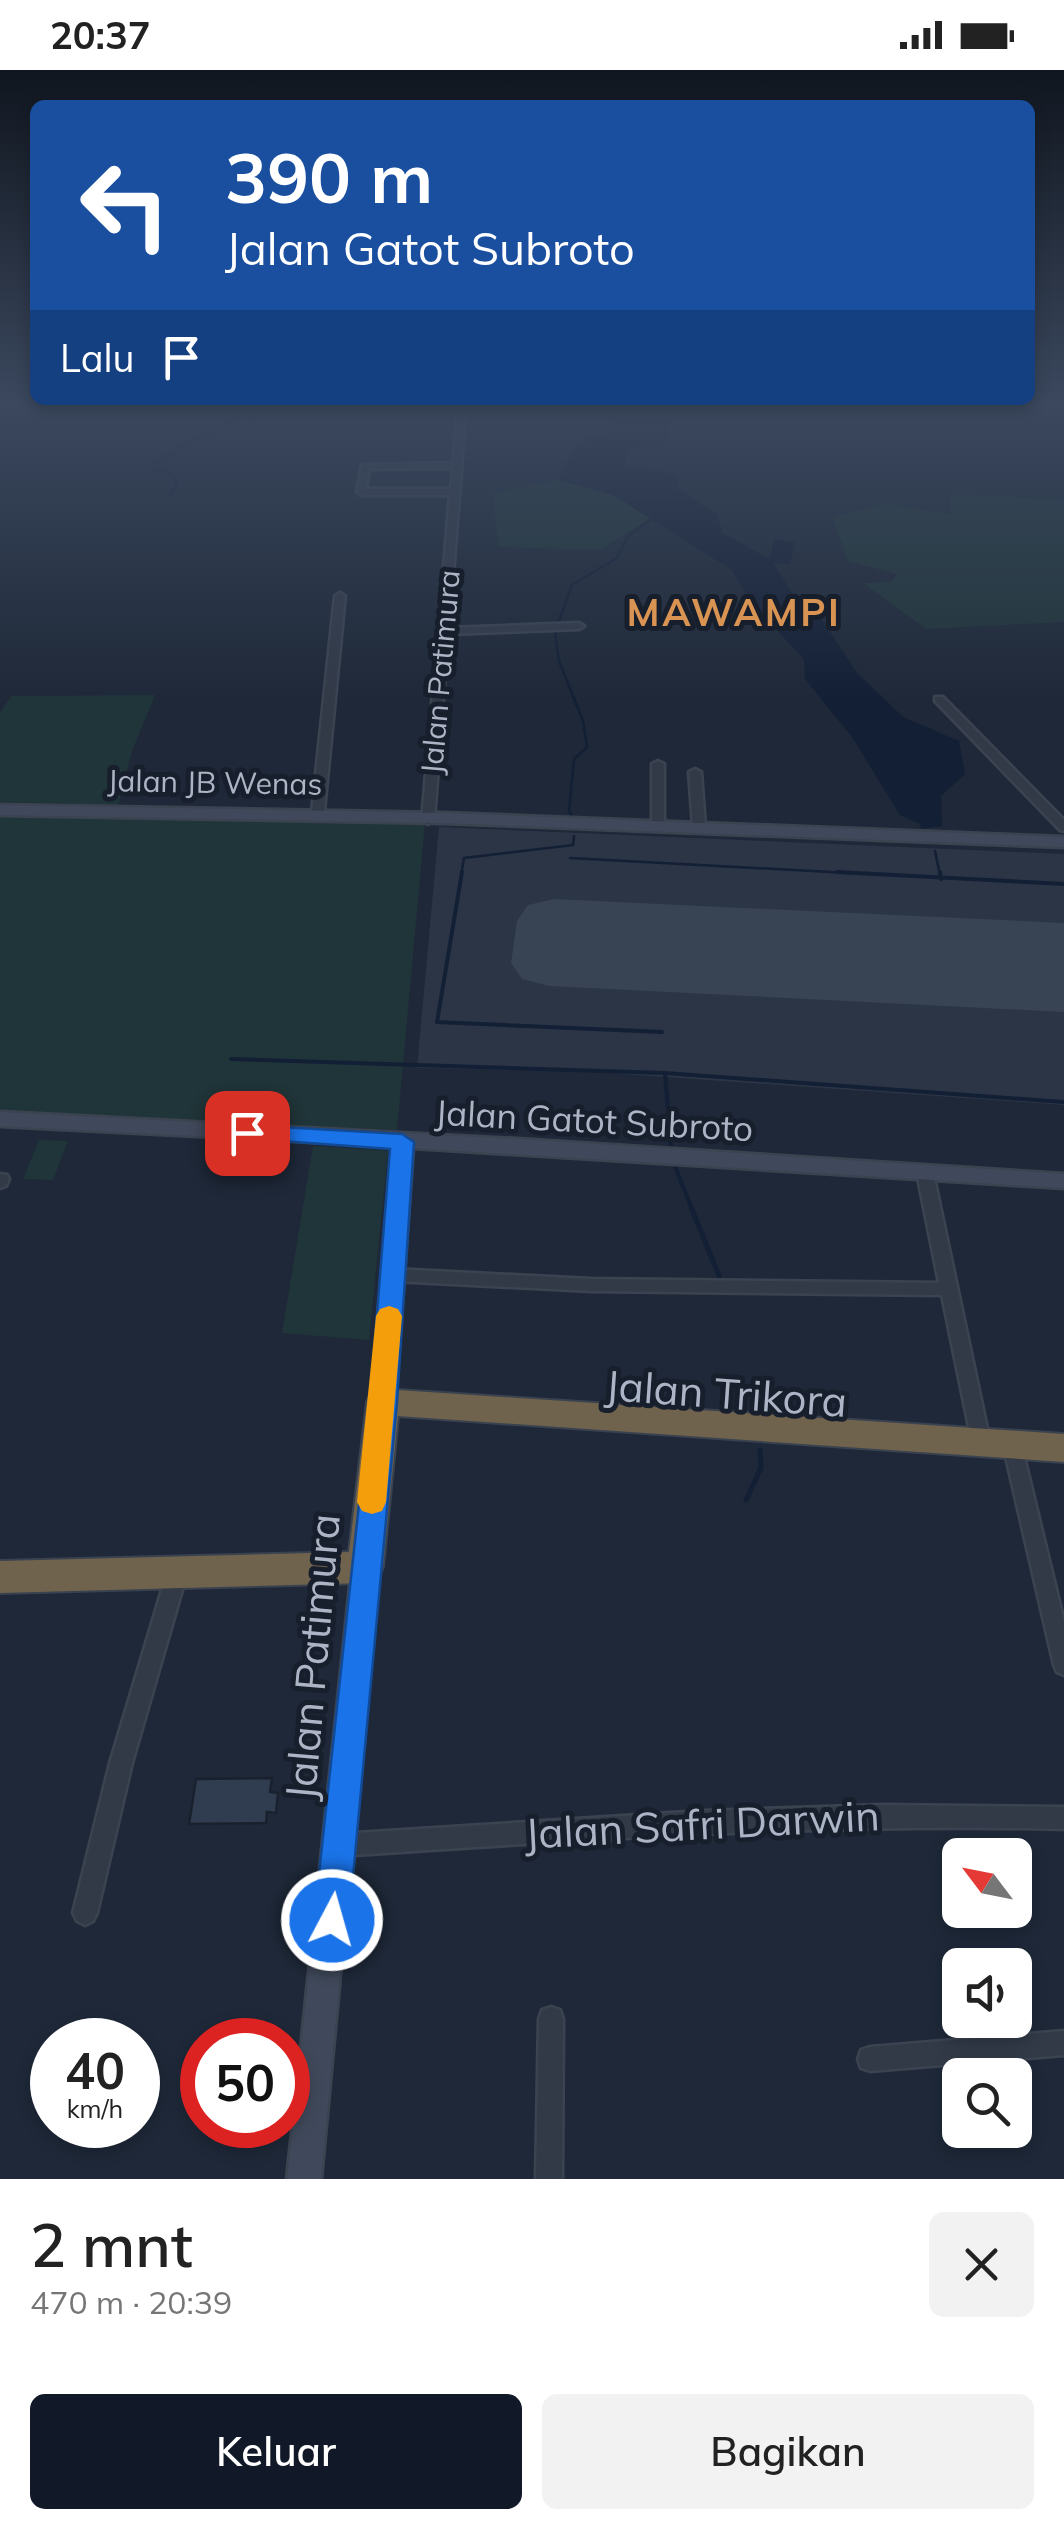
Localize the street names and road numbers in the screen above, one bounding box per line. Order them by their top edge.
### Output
street label: Jalan Patimura [412,568,468,776]
street label: Jalan JB Wenas [107,761,323,803]
street label: Jalan Gatot Subroto [434,1090,754,1150]
street label: Jalan Trikora [603,1358,849,1428]
street label: Jalan Patimura [273,1512,351,1802]
street label: Jalan Safri Darwin [523,1788,881,1860]

